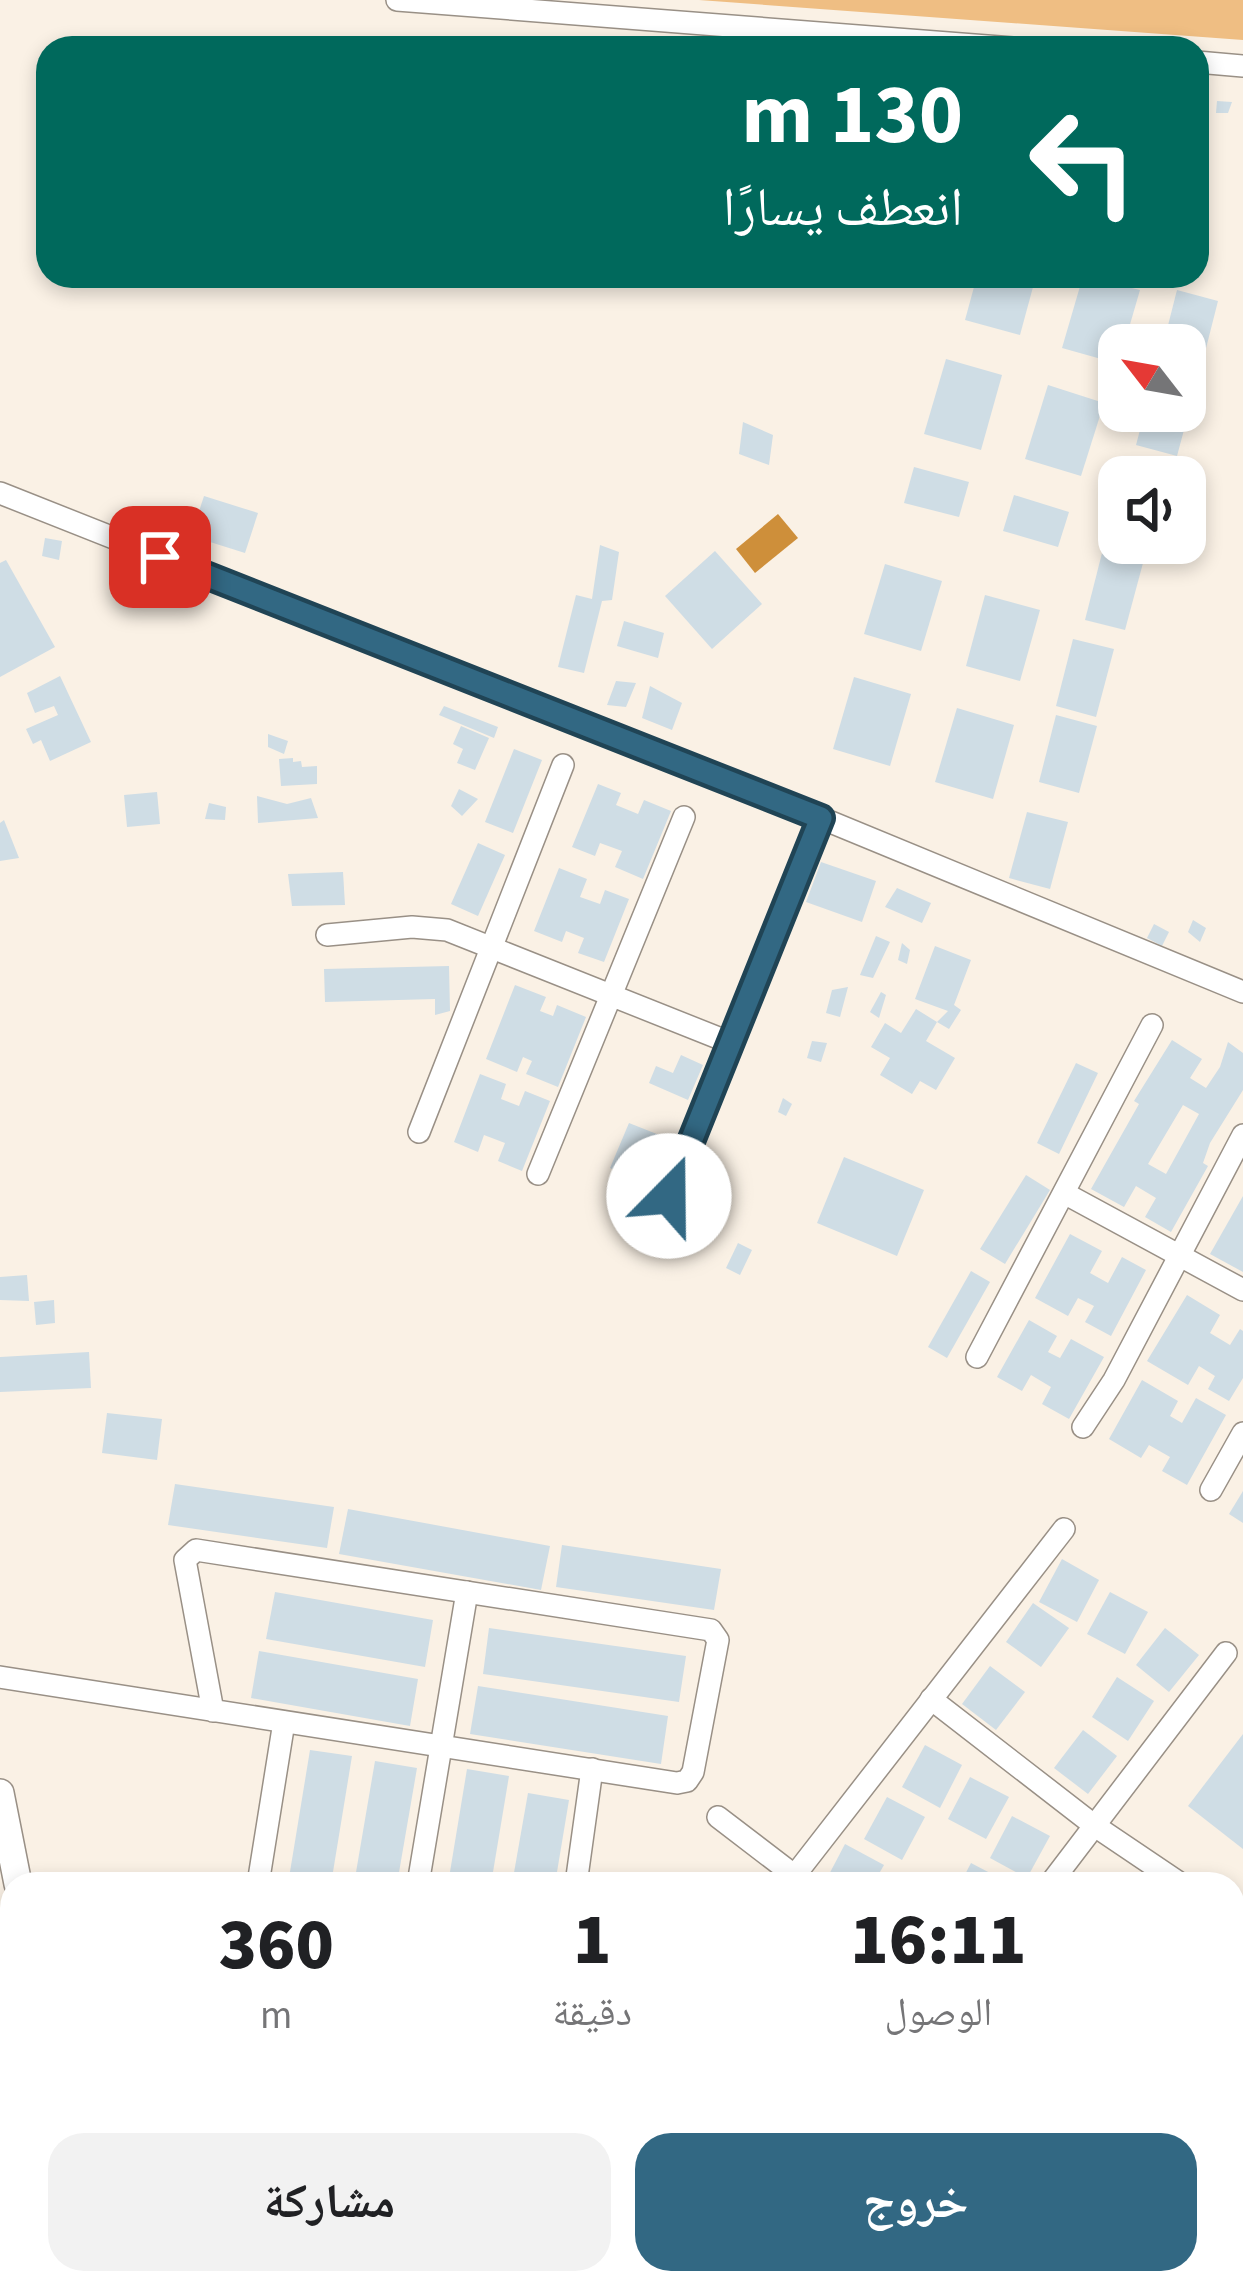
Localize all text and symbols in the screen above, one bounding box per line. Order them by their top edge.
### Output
text: 130 m [741,56,963,176]
icon: left [1005,84,1161,240]
text: انعطف يسارًا [722,170,963,247]
north arrow [1098,324,1206,432]
map controls [1098,324,1206,564]
button: sound [1098,456,1206,564]
pin [109,506,211,608]
icon: arrive [127,524,193,590]
position arrow [606,1133,732,1259]
text: 1 [573,1889,611,1992]
text: 16:11 [850,1889,1026,1992]
text: 360 [219,1894,334,1997]
text: دقيقة [552,1985,632,2041]
text: الوصول [884,1985,992,2041]
text: m [260,1988,292,2044]
button: مشاركة [48,2133,611,2271]
button: خروج [635,2133,1197,2271]

